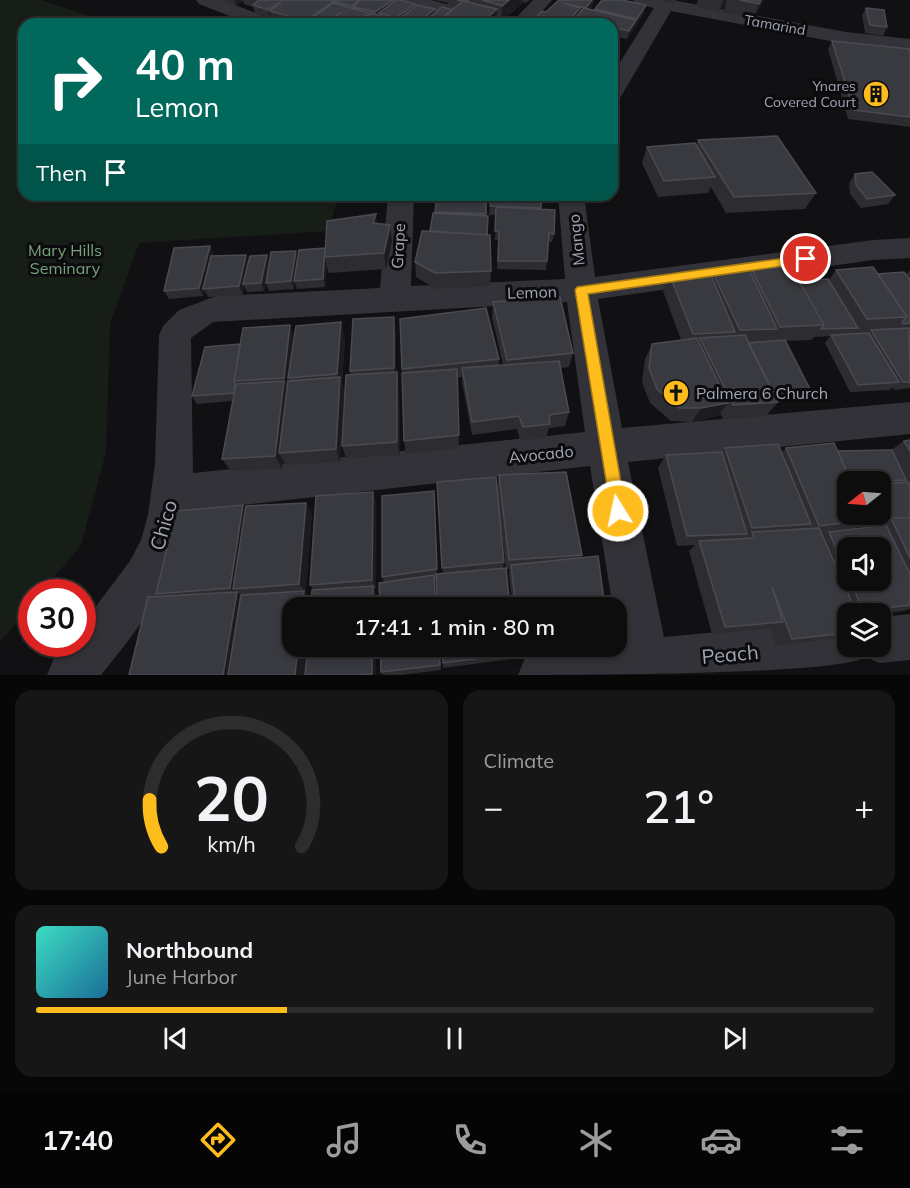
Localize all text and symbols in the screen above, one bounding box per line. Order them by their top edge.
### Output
street label: Tamarind [743,11,807,39]
text: 40 m [135,38,235,91]
icon: right [36,42,114,120]
place label: Ynares Covered Court [764,77,856,111]
building icon: Ynares Covered Court [861,79,891,109]
text: Lemon [135,90,219,124]
icon: arrive [99,156,132,189]
text: Then [36,159,87,187]
street label: Mango [563,213,589,267]
street label: Grape [387,223,409,269]
pin [780,233,831,284]
park label: Mary Hills Seminary [28,240,102,278]
icon: arrive [789,242,822,275]
street label: Lemon [507,281,557,303]
church icon: Palmera 6 Church [661,378,691,408]
place label: Palmera 6 Church [696,383,828,403]
street label: Avocado [508,441,574,467]
north arrow [837,471,891,525]
map controls [837,471,891,657]
position arrow [586,479,650,543]
street label: Chico [144,497,182,553]
button: sound [837,537,891,591]
speed limit sign: 30 [18,579,96,657]
button: layers [837,603,891,657]
text: 17:41 · 1 min · 80 m [354,613,555,641]
street label: Peach [700,639,760,669]
text: Climate [484,748,554,773]
text: 20 [194,758,269,837]
text: 21° [643,778,714,834]
text: − [484,786,503,827]
text: + [854,786,874,827]
text: km/h [207,830,255,857]
text: Northbound [126,936,253,964]
text: June Harbor [126,964,237,989]
icon: previous [159,1022,192,1055]
icon: pause [438,1022,471,1055]
icon: next [718,1022,751,1055]
icon: directions [197,1119,239,1161]
icon: music [323,1119,365,1161]
icon: phone [449,1119,491,1161]
icon: climate [575,1119,617,1161]
icon: car [700,1119,742,1161]
icon: filters [826,1119,868,1161]
text: 17:40 [42,1123,113,1157]

